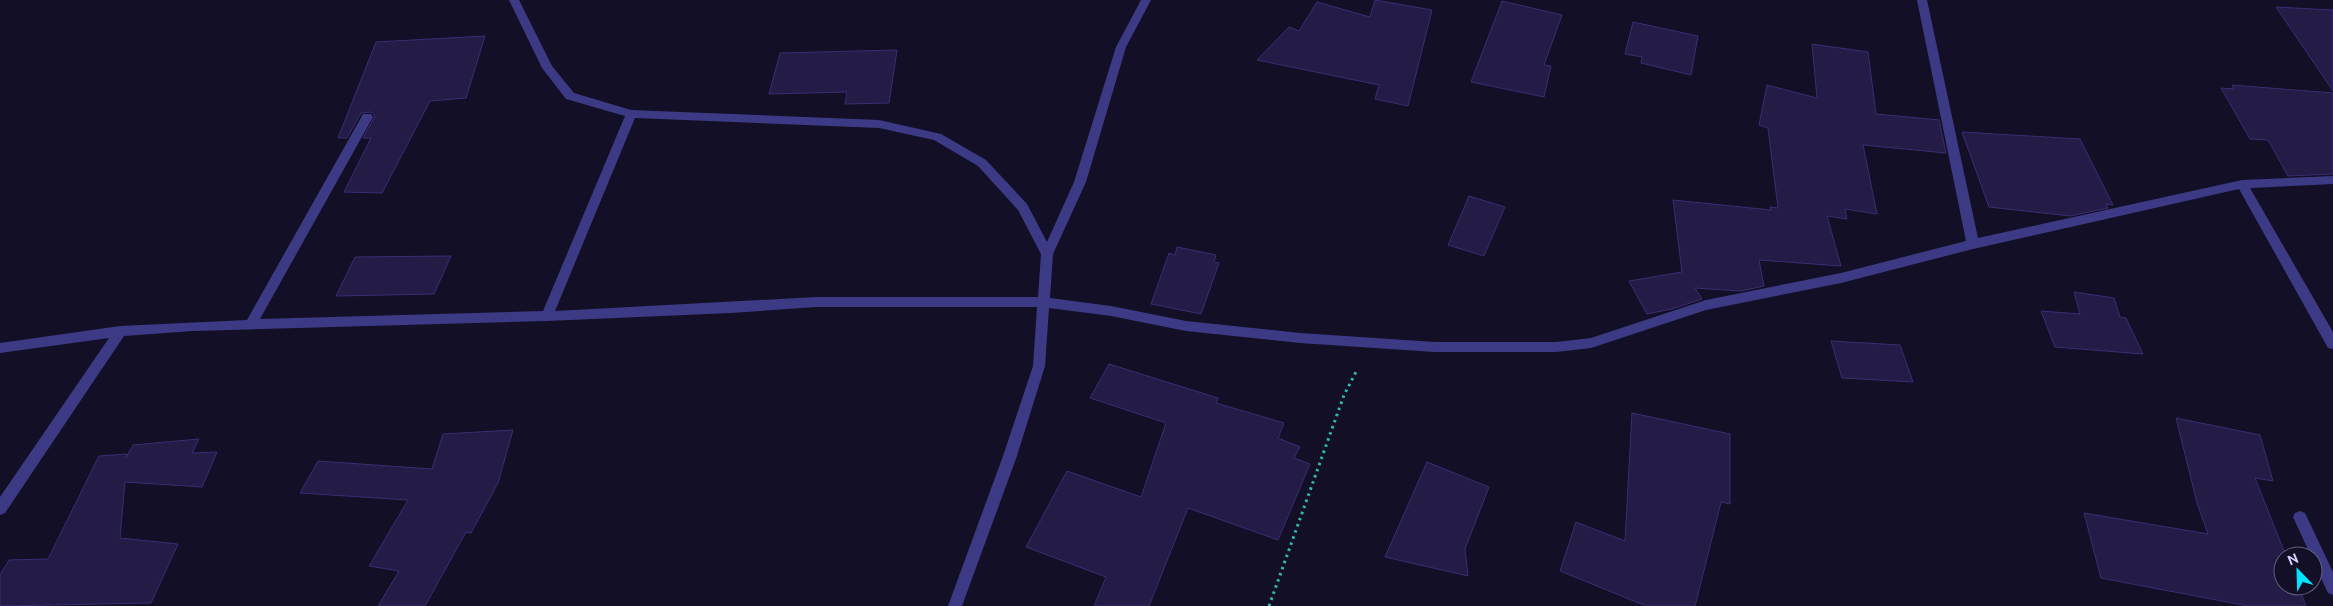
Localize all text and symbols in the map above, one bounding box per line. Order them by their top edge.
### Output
north arrow [2273,546,2323,596]
text: N [2285,550,2301,568]

